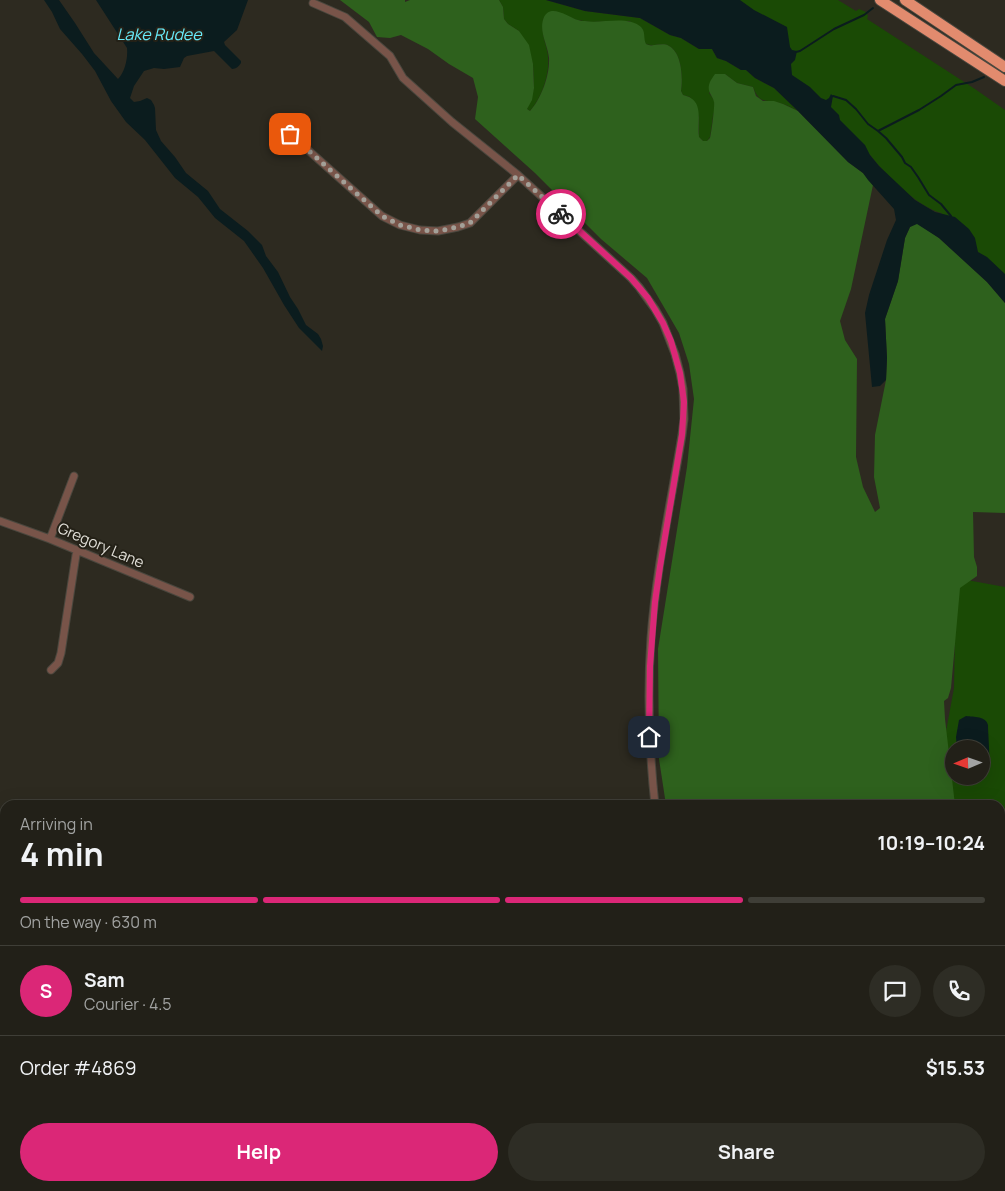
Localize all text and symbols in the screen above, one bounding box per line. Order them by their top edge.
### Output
water label: Lake Rudee [116,23,203,45]
pin [269,113,311,155]
icon: bag [276,120,304,148]
courier [536,189,586,239]
icon: bike [547,200,575,228]
street label: Gregory Lane [54,517,148,573]
pin [628,716,670,758]
icon: home [635,723,663,751]
north arrow [945,740,990,785]
map controls [945,740,990,785]
text: Arriving in [20,813,93,835]
text: 10:19–10:24 [878,830,985,856]
text: 4 min [20,832,104,876]
text: On the way · 630 m [20,911,157,933]
button: chat [869,965,921,1017]
button: phone [933,965,985,1017]
text: Sam [84,967,125,993]
text: S [40,978,52,1004]
text: Courier · 4.5 [84,993,171,1015]
text: Order #4869 [20,1055,137,1081]
text: $15.53 [926,1055,985,1081]
button: Help [20,1123,498,1181]
button: Share [508,1123,985,1181]

